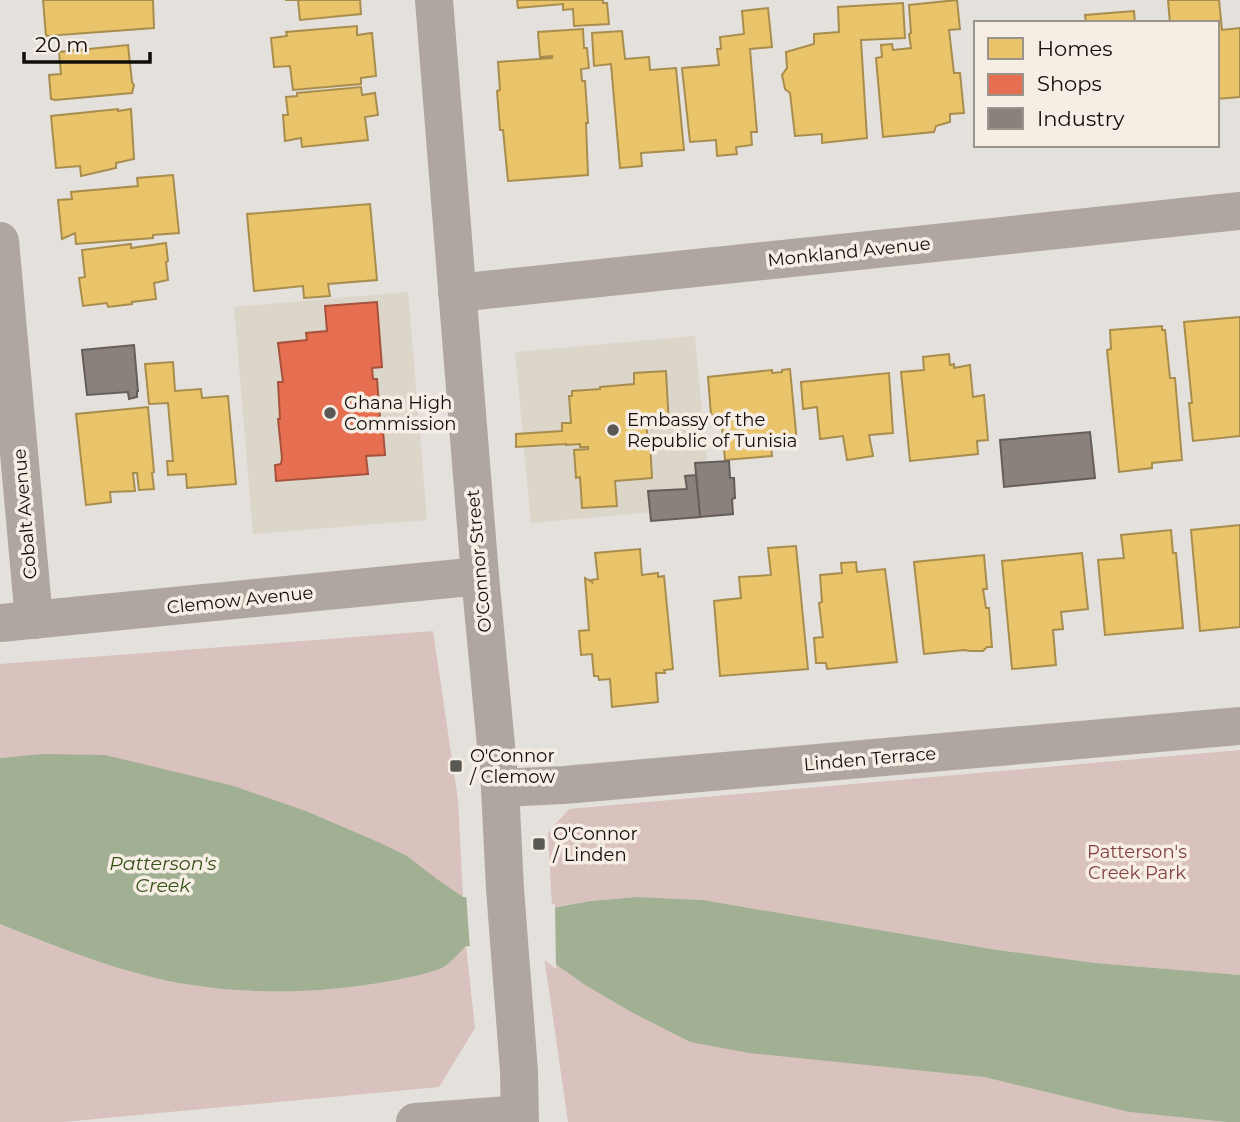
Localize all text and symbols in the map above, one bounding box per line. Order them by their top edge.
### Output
scale bar [24,21,150,65]
legend [974,21,1219,147]
text: 20 m [35,32,89,57]
text: Homes [1037,36,1112,61]
text: Shops [1037,71,1102,96]
text: Industry [1037,106,1125,131]
street label: Monkland Avenue [766,232,932,272]
place label: Ghana High Commission [344,392,457,435]
marker: Ghana High Commission [322,405,338,421]
place label: Embassy of the Republic of Tunisia [627,409,797,452]
marker: Embassy of the Republic of Tunisia [605,422,621,438]
street label: Cobalt Avenue [8,448,42,580]
street label: O'Connor Street [462,488,496,634]
street label: Clemow Avenue [166,581,314,619]
street label: Linden Terrace [803,742,937,776]
place label: O'Connor / Clemow [469,745,555,788]
marker: O'Connor / Clemow [448,758,464,774]
place label: O'Connor / Linden [552,823,638,866]
marker: O'Connor / Linden [531,836,547,852]
park label: Patterson's Creek Park [1087,841,1187,884]
water label: Patterson's Creek [109,852,217,897]

